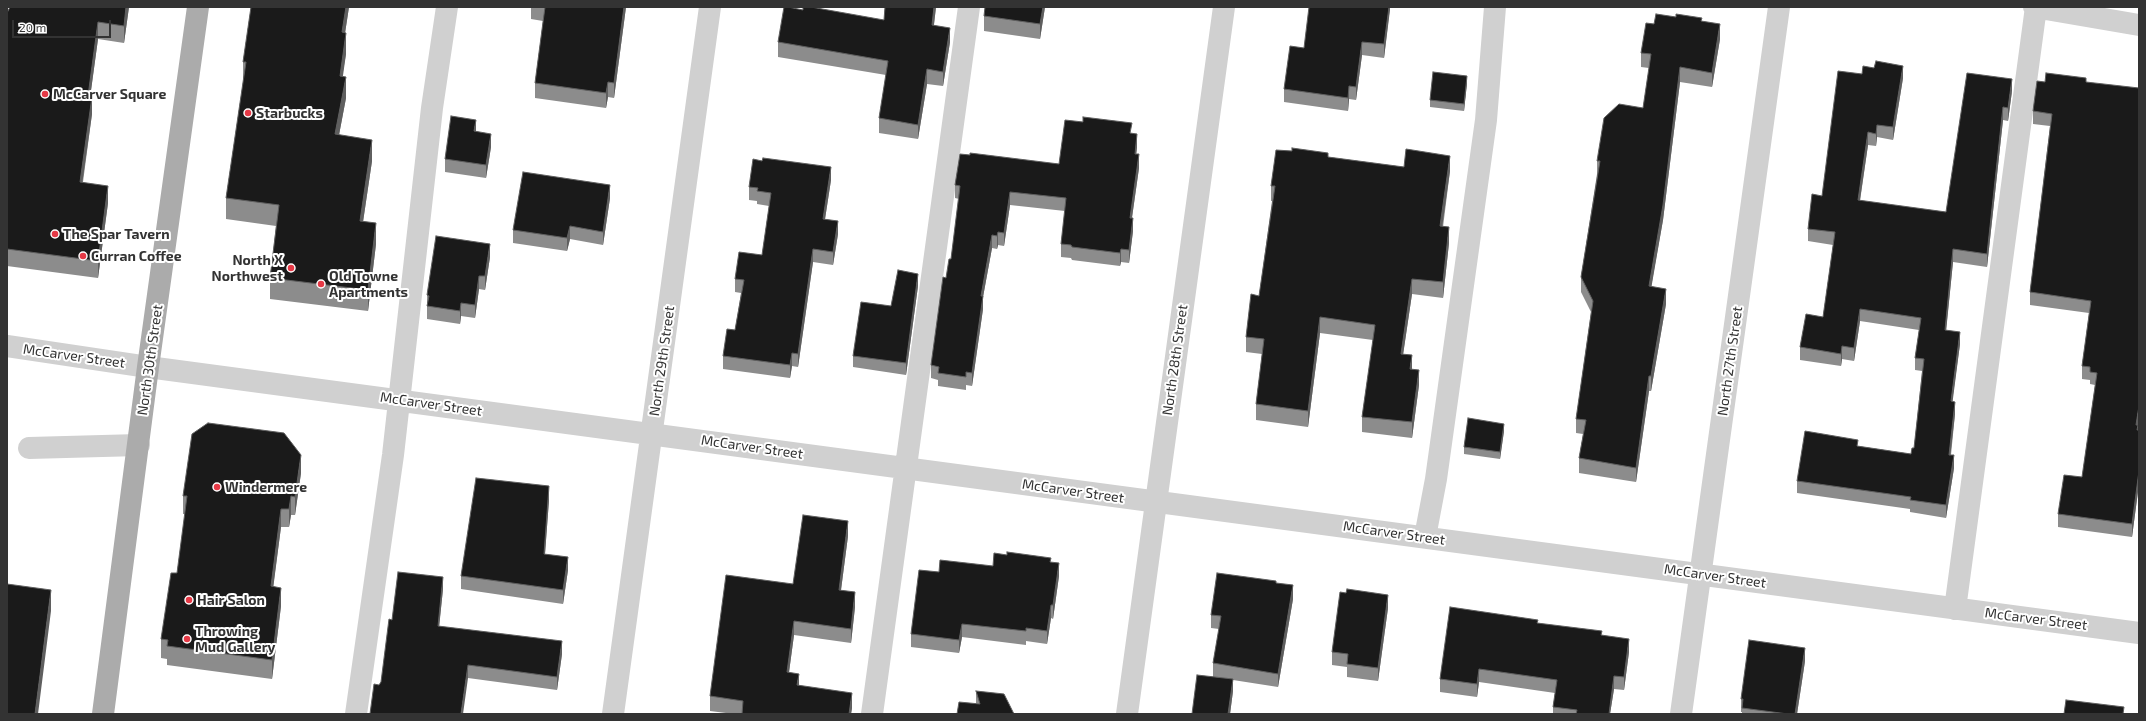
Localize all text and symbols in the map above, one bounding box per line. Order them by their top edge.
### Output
scale bar [14,12,113,38]
text: 20 m [19,20,46,34]
place label: McCarver Square [53,86,166,102]
marker: McCarver Square [40,89,50,99]
place label: Starbucks [256,105,323,121]
marker: Starbucks [243,108,253,118]
place label: The Spar Tavern [63,226,170,242]
marker: The Spar Tavern [50,229,60,239]
place label: Curran Coffee [91,248,182,264]
marker: Curran Coffee [78,251,88,261]
place label: North X Northwest [212,252,283,284]
marker: North X Northwest [286,263,296,273]
place label: Old Towne Apartments [329,268,408,300]
marker: Old Towne Apartments [316,279,326,289]
street label: North 28th Street [1159,303,1191,417]
street label: North 30th Street [134,304,166,416]
street label: North 29th Street [646,305,678,417]
street label: North 27th Street [1714,305,1746,417]
street label: McCarver Street [22,341,126,371]
street label: McCarver Street [379,389,483,419]
street label: McCarver Street [700,432,804,462]
street label: McCarver Street [1021,476,1125,506]
place label: Windermere [225,479,307,495]
marker: Windermere [212,482,222,492]
street label: McCarver Street [1342,518,1446,548]
street label: McCarver Street [1663,561,1767,591]
place label: Hair Salon [197,592,265,608]
marker: Hair Salon [184,595,194,605]
street label: McCarver Street [1984,604,2088,634]
place label: Throwing Mud Gallery [195,623,276,656]
marker: Throwing Mud Gallery [182,634,192,644]

